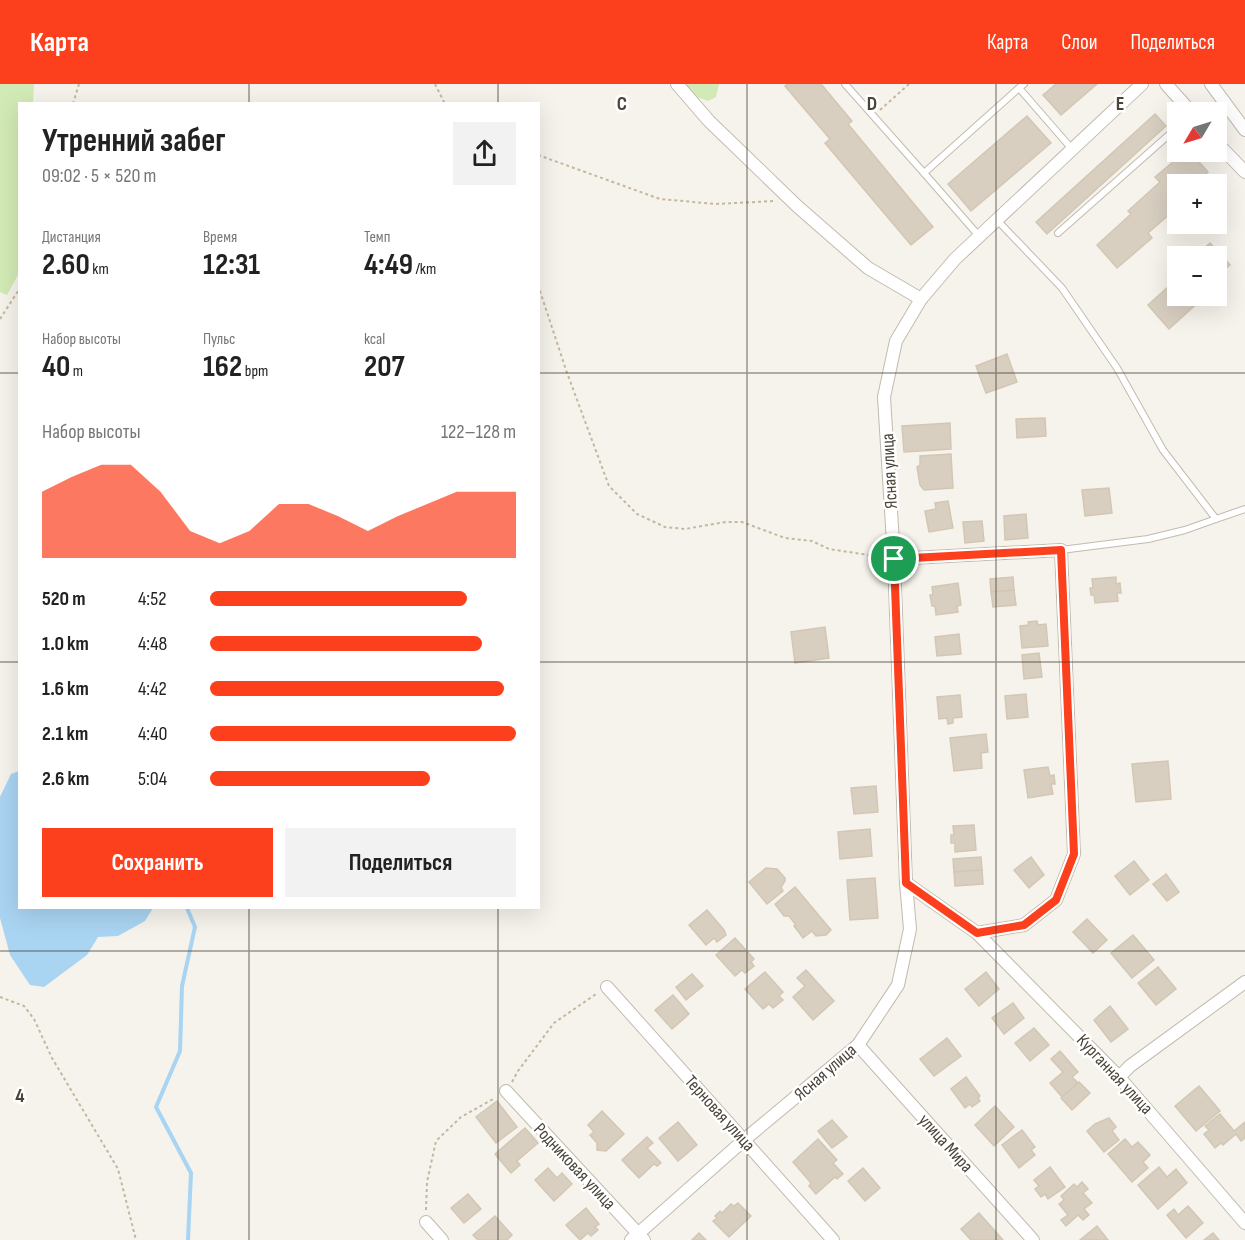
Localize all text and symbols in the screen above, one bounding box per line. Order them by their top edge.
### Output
text: Карта [30,26,89,59]
text: Карта [987,30,1028,55]
text: Слои [1061,30,1097,55]
text: Поделиться [1130,30,1215,55]
text: C [617,92,627,116]
text: D [867,92,877,116]
text: E [1116,92,1124,116]
north arrow [1167,102,1227,162]
map controls [1167,102,1227,306]
text: Утренний забег [42,121,226,161]
button: share [453,122,516,185]
text: 09:02 · 5 × 520 m [42,164,156,188]
button: + [1167,174,1227,234]
text: Дистанция [42,228,101,247]
text: Время [203,228,237,247]
text: Темп [364,228,390,247]
button: − [1167,246,1227,306]
text: 2.60 [42,247,90,283]
text: 12:31 [203,247,260,283]
text: 4:49 [364,247,413,283]
text: km [90,260,109,279]
text: /km [413,260,436,279]
text: Набор высоты [42,330,121,349]
text: Пульс [203,330,236,349]
text: kcal [364,330,385,349]
text: 40 [42,349,70,385]
text: 162 [203,349,242,385]
text: 207 [364,349,404,385]
text: m [70,362,83,381]
text: bpm [242,362,268,381]
text: Набор высоты [42,420,141,444]
text: 122–128 m [441,420,516,444]
street label: Ясная улица [877,433,902,509]
pin [868,533,919,584]
icon: arrive [877,542,910,575]
text: 520 m [42,587,85,611]
text: 4:52 [138,587,166,611]
text: 1.0 km [42,632,89,656]
text: 4:48 [138,632,167,656]
text: 1.6 km [42,677,89,701]
text: 4:42 [138,677,167,701]
text: 2.1 km [42,722,88,746]
text: 4:40 [138,722,167,746]
text: 2.6 km [42,767,89,791]
text: 5:04 [138,767,167,791]
button: Сохранить [42,828,273,897]
button: Поделиться [285,828,516,897]
street label: Курганная улица [1072,1030,1157,1119]
street label: Ясная улица [790,1040,861,1105]
street label: Терновая улица [680,1071,759,1156]
text: 4 [15,1084,25,1108]
street label: улица Мира [914,1110,977,1177]
street label: Родниковая улица [529,1119,620,1214]

